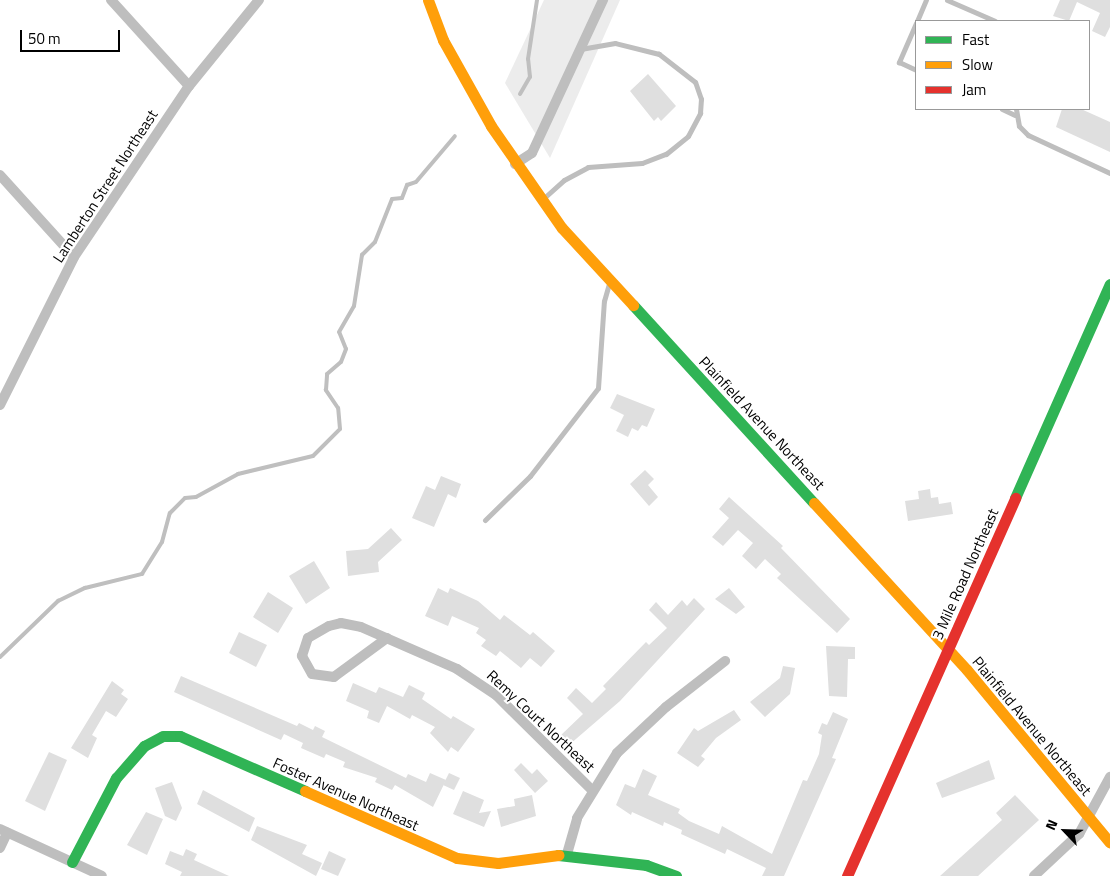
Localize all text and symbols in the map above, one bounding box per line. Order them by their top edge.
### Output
scale bar [22,20,122,52]
legend [915,20,1090,110]
text: 50 m [28,27,61,50]
text: Fast [962,28,989,51]
text: Slow [962,53,993,76]
text: Jam [962,78,986,101]
street label: Lamberton Street Northeast [49,106,161,266]
street label: Plainfield Avenue Northeast [695,353,829,493]
street label: 3 Mile Road Northeast [928,506,1002,642]
street label: Plainfield Avenue Northeast [969,653,1095,799]
street label: Remy Court Northeast [483,666,599,776]
street label: Foster Avenue Northeast [270,754,422,834]
north arrow [1040,806,1090,856]
text: N [1039,816,1062,833]

